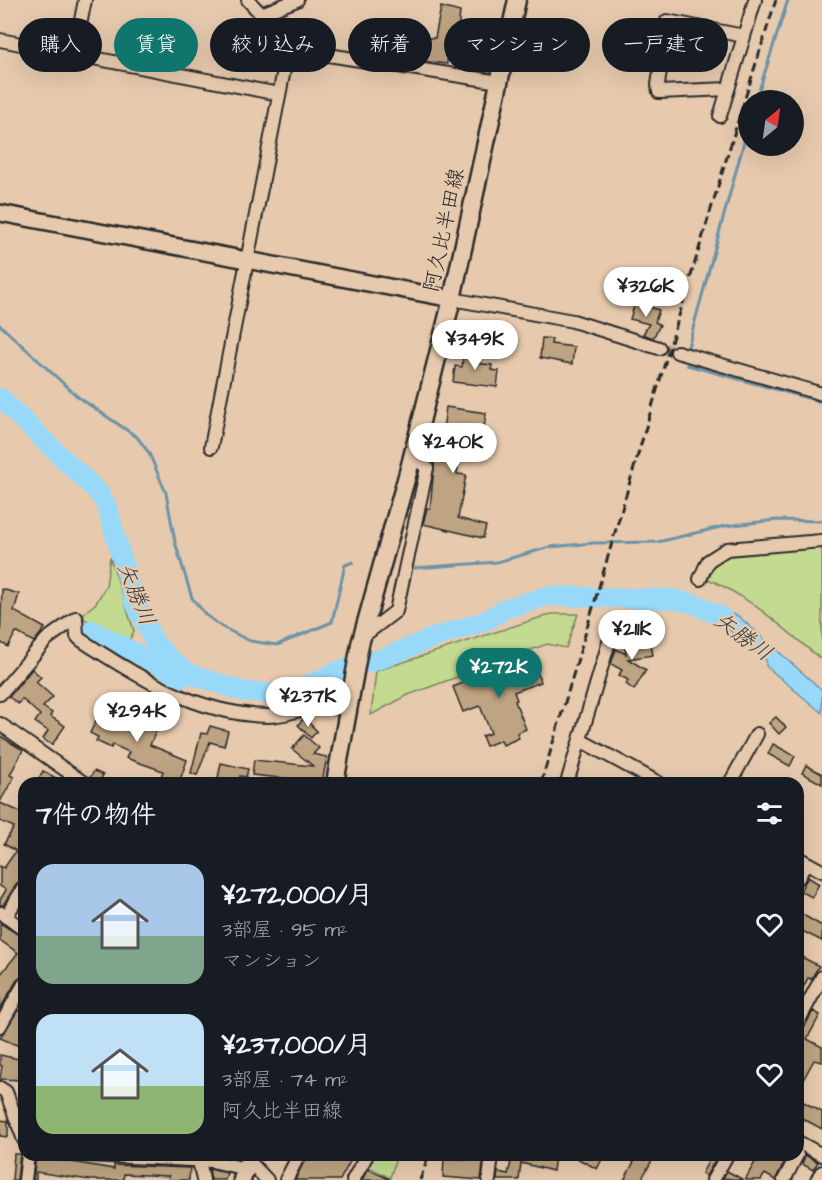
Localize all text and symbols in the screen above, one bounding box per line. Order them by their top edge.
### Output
chip: 購入 [18,18,102,72]
chip: 賃貸 [114,18,198,72]
chip: 絞り込み [210,18,336,72]
chip: 新着 [348,18,432,72]
chip: マンション [444,18,590,72]
chip: 一戸建て [602,18,728,72]
north arrow [738,90,804,156]
map controls [738,90,804,156]
street label: 阿久比半田線 [417,165,471,295]
pin: ¥326K [604,267,688,318]
text: ¥326K [618,272,674,300]
pin: ¥349K [433,320,517,371]
text: ¥349K [446,325,504,353]
pin: ¥240K [411,423,495,474]
text: ¥240K [423,428,483,456]
water label: 矢勝川 [109,558,163,630]
water label: 矢勝川 [707,605,779,669]
pin: ¥211K [590,610,674,661]
text: ¥211K [612,615,652,643]
pin: ¥272K [457,648,541,699]
text: ¥272K [470,653,528,681]
pin: ¥237K [266,677,350,728]
text: ¥237K [280,682,336,710]
pin: ¥294K [95,692,179,743]
text: ¥294K [107,697,167,725]
text: 7件の物件 [36,797,156,833]
icon: filters [753,797,786,830]
text: ¥272,000/月 [222,877,373,913]
icon: home [84,888,156,960]
icon: heart [753,908,786,941]
text: 3部屋 · 95 m² [222,916,348,944]
text: マンション [222,947,321,975]
text: ¥237,000/月 [222,1027,372,1063]
icon: home [84,1038,156,1110]
icon: heart [753,1058,786,1091]
text: 3部屋 · 74 m² [222,1066,348,1094]
text: 阿久比半田線 [222,1097,342,1125]

